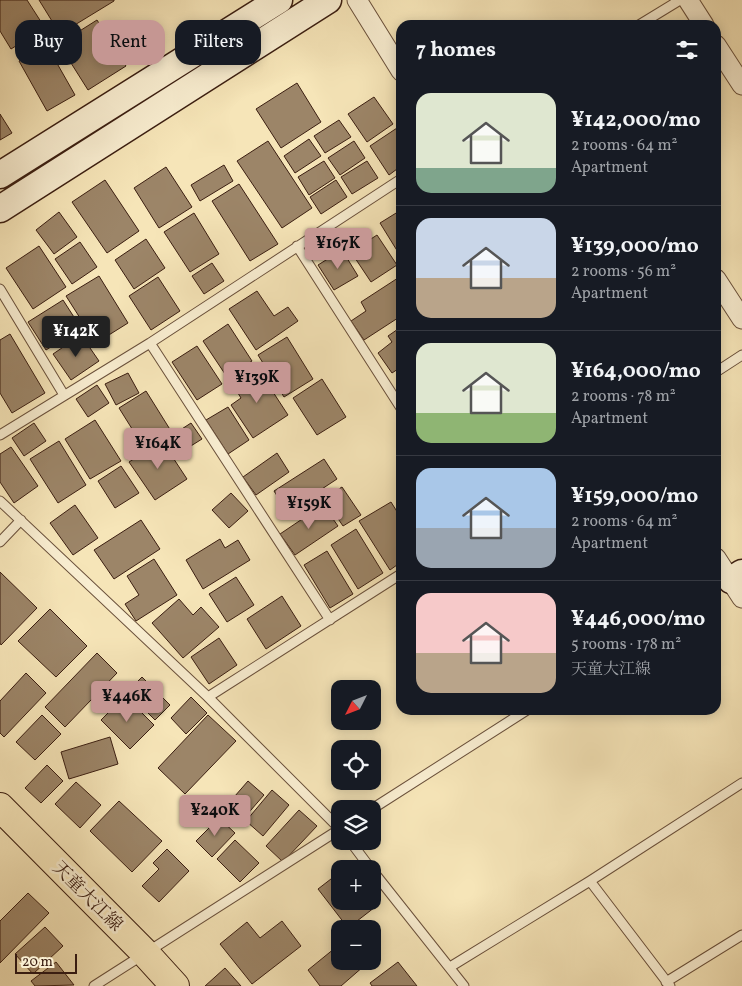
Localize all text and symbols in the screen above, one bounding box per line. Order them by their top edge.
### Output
chip: Buy [15,20,82,65]
chip: Rent [92,20,165,65]
chip: Filters [175,20,261,65]
text: 7 homes [416,36,496,65]
icon: filters [673,36,701,64]
text: ¥142,000/mo [571,106,700,135]
icon: home [456,113,516,173]
text: 2 rooms · 64 m² [571,135,678,157]
text: Apartment [571,157,648,179]
pin: ¥167K [303,228,373,270]
text: ¥139,000/mo [571,232,699,261]
text: ¥167K [316,233,360,255]
icon: home [456,238,516,298]
text: 2 rooms · 56 m² [571,261,676,283]
text: Apartment [571,283,648,305]
pin: ¥142K [41,316,111,358]
text: ¥142K [53,321,99,343]
text: ¥164,000/mo [571,357,701,386]
pin: ¥139K [222,362,292,404]
icon: home [456,363,516,423]
text: ¥139K [235,367,279,389]
text: 2 rooms · 78 m² [571,386,676,408]
text: Apartment [571,408,648,430]
pin: ¥164K [123,428,193,470]
text: ¥164K [135,433,181,455]
text: ¥159,000/mo [571,482,698,511]
pin: ¥159K [274,488,344,530]
icon: home [456,488,516,548]
text: ¥159K [287,493,331,515]
text: 2 rooms · 64 m² [571,511,678,533]
text: Apartment [571,533,648,555]
text: ¥446,000/mo [571,605,705,634]
icon: home [456,613,516,673]
text: 5 rooms · 178 m² [571,634,681,656]
text: 天童大江線 [571,659,651,681]
pin: ¥446K [92,680,162,723]
north arrow [331,680,381,730]
map controls [331,680,381,970]
text: ¥446K [102,686,152,708]
button: locate [331,740,381,790]
pin: ¥240K [180,794,250,837]
text: ¥240K [190,800,240,822]
button: layers [331,800,381,850]
street label: 天童大江線 [46,856,128,938]
button: + [331,860,381,910]
button: − [331,920,381,970]
scale bar [15,951,78,974]
text: 20 m [22,953,53,972]

